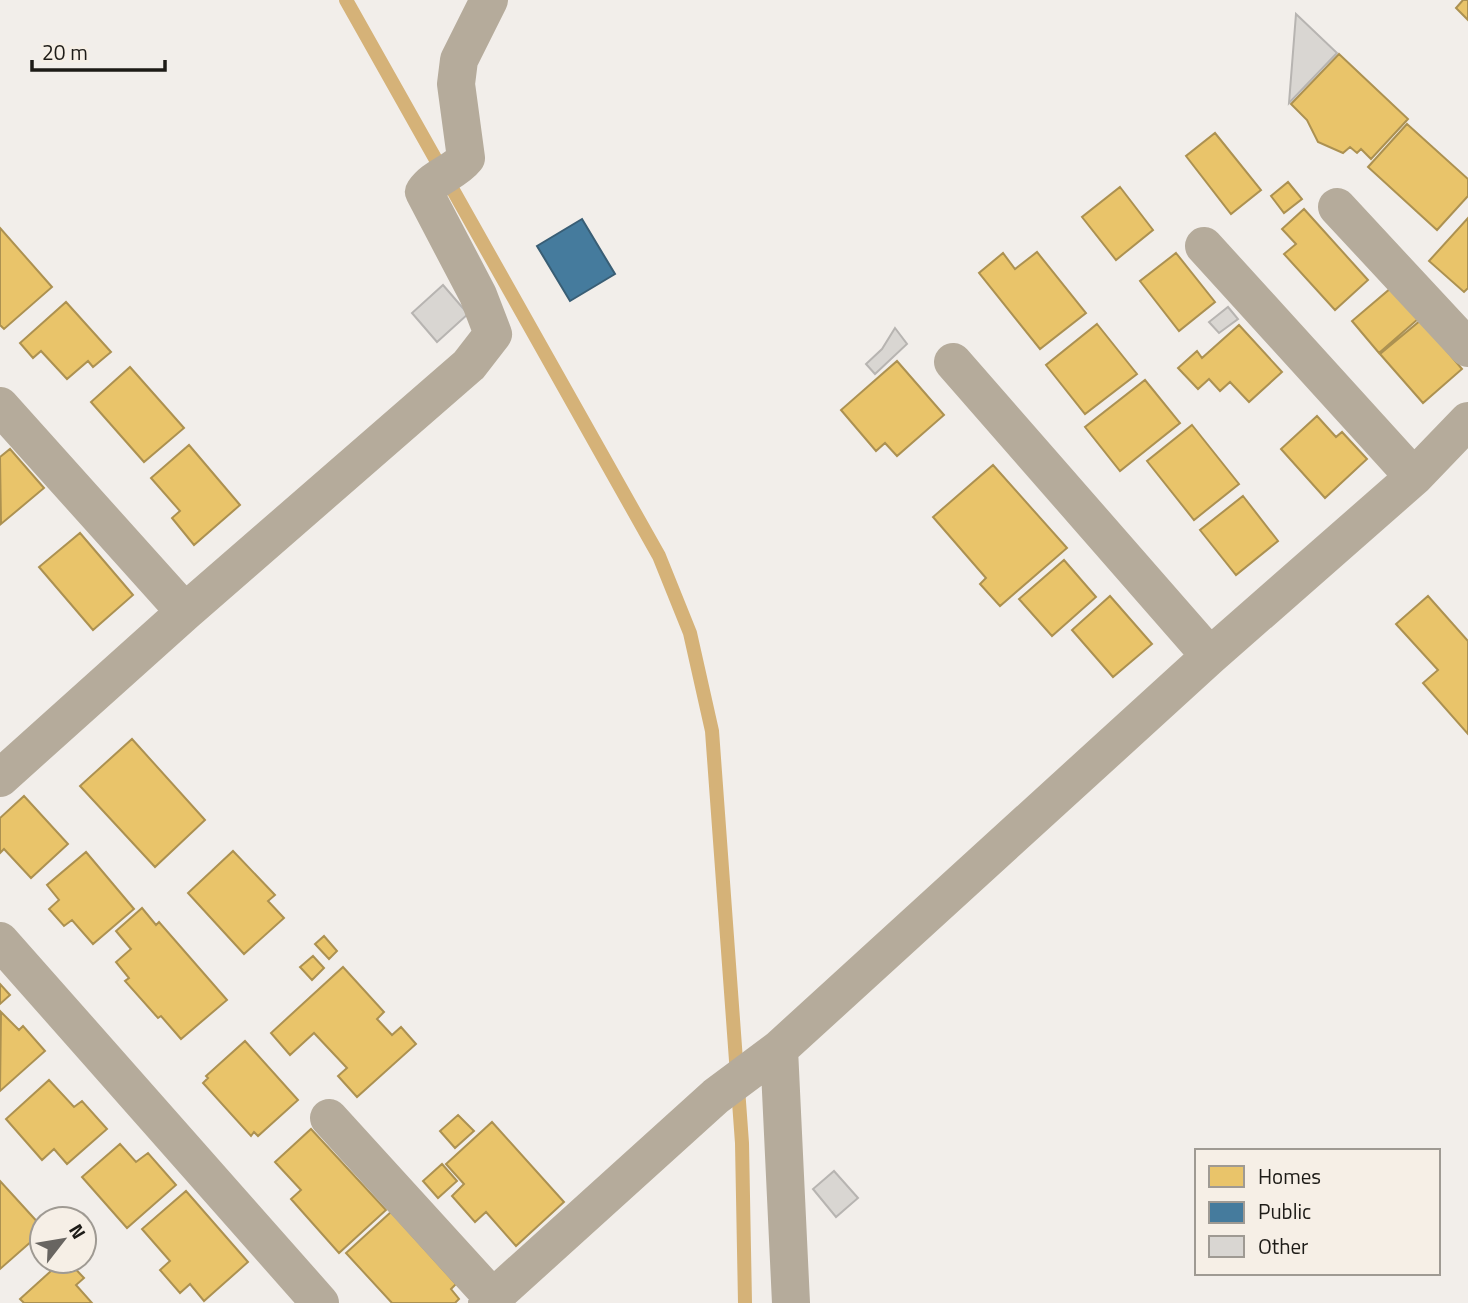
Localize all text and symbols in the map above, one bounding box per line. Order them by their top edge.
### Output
scale bar [32,28,164,72]
text: 20 m [42,36,88,68]
legend [1195,1149,1440,1275]
text: Homes [1258,1160,1321,1192]
text: Public [1258,1195,1311,1227]
north arrow [28,1205,98,1275]
text: N [62,1218,94,1244]
text: Other [1258,1230,1308,1262]

